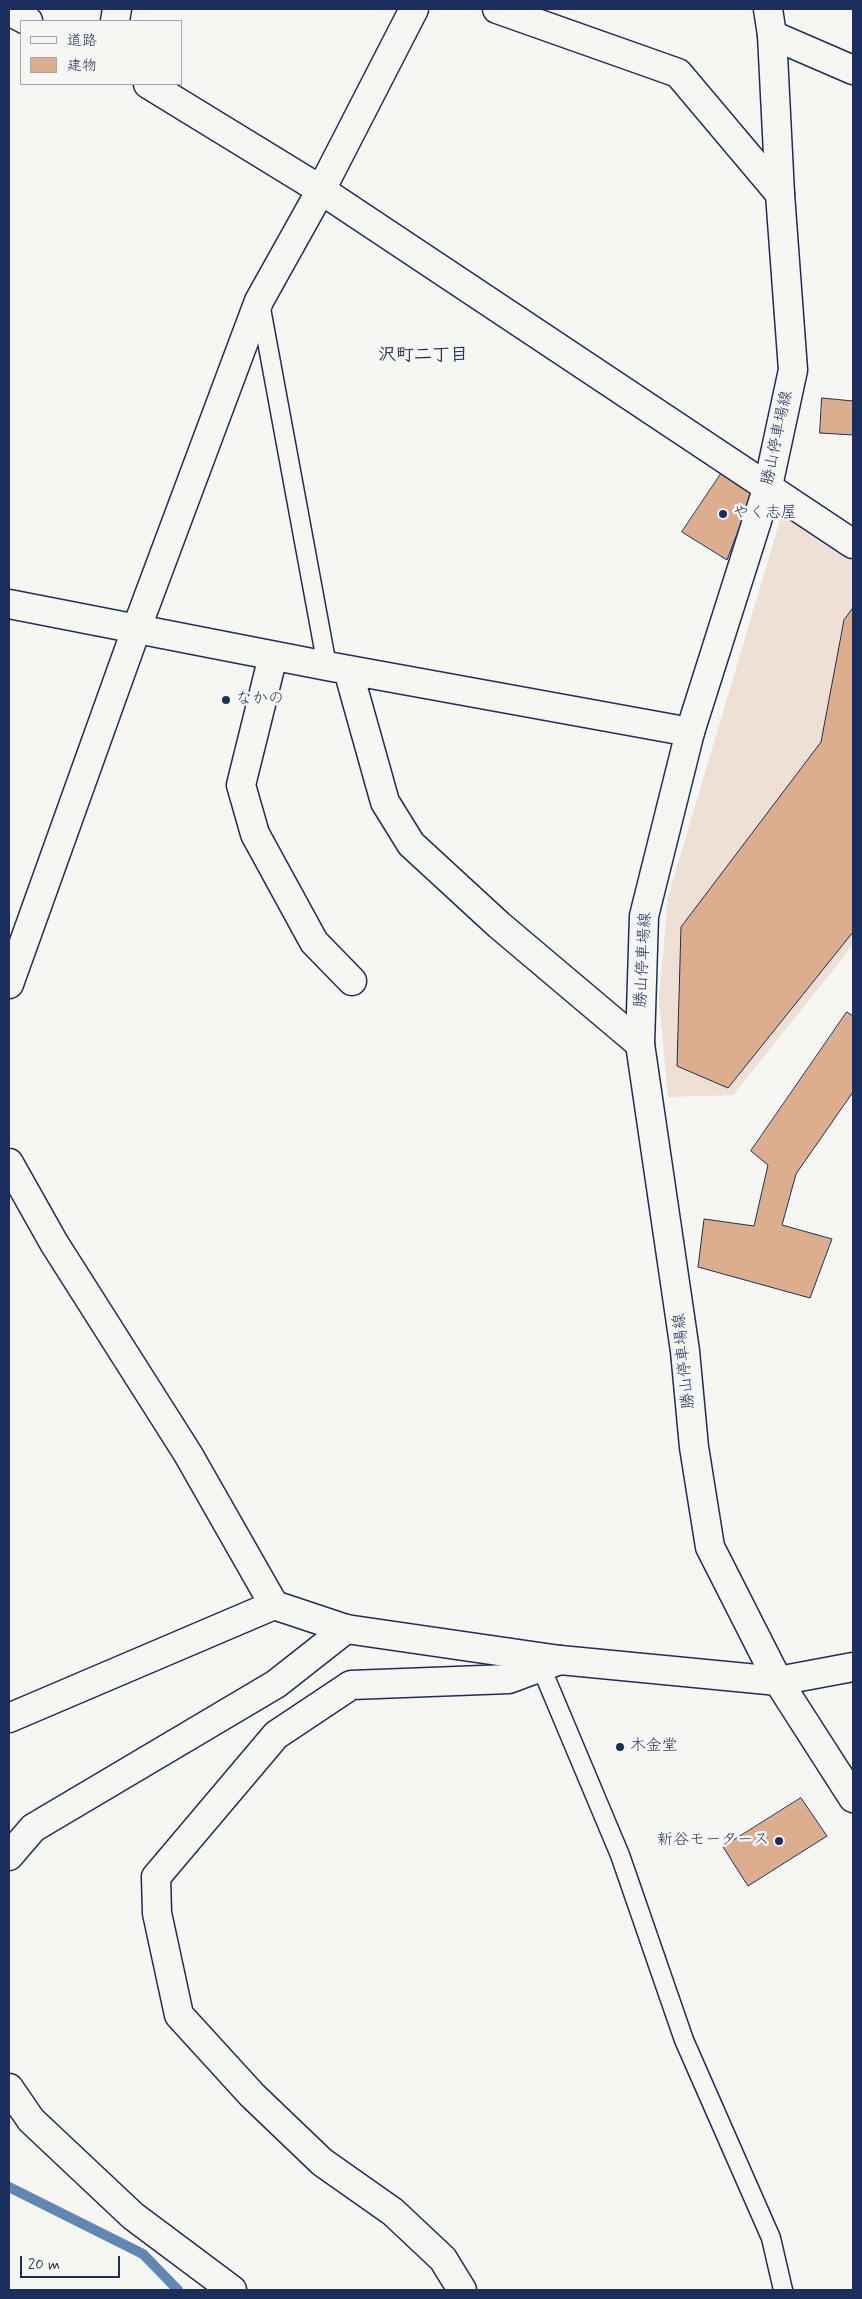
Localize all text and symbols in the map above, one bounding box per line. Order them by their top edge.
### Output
legend [20,20,182,85]
text: 道路 [67,31,97,51]
text: 建物 [67,56,97,76]
district label: 沢町二丁目 [378,345,468,367]
street label: 勝山停車場線 [759,389,797,487]
place label: やく志屋 [733,504,797,524]
marker: やく志屋 [717,508,729,520]
place label: なかの [236,690,284,710]
marker: なかの [220,694,232,706]
street label: 勝山停車場線 [632,912,656,1008]
street label: 勝山停車場線 [670,1312,700,1410]
place label: 木金堂 [630,1737,678,1757]
marker: 木金堂 [614,1741,626,1753]
place label: 新谷モータース [657,1831,769,1851]
marker: 新谷モータース [773,1835,785,1847]
scale bar [22,2246,122,2278]
text: 20 m [28,2255,60,2275]

